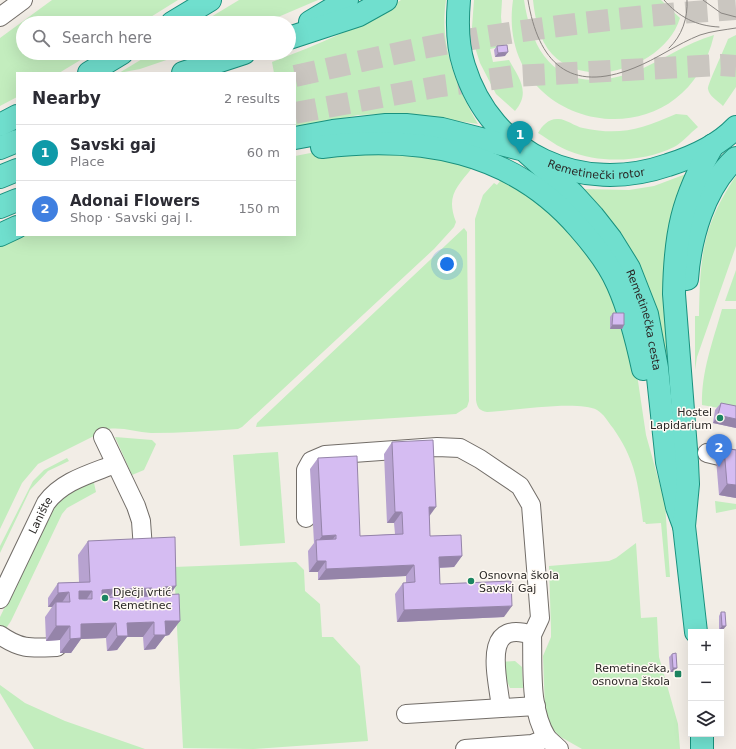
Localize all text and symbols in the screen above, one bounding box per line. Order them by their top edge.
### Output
search box [16,16,296,60]
icon: search [30,27,52,49]
text: Search here [62,29,152,47]
text: Nearby [32,88,101,108]
text: 2 results [224,91,280,106]
pin: 1 [507,121,533,154]
text: Savski gaj [70,136,156,154]
text: 1 [40,145,50,160]
text: 60 m [247,145,280,160]
text: Place [70,154,105,169]
street label: Remetinečki rotor [546,157,646,182]
text: Adonai Flowers [70,192,200,210]
text: 2 [40,201,50,216]
text: 150 m [238,201,280,216]
text: Shop · Savski gaj I. [70,210,193,225]
your location [437,254,457,274]
street label: Remetinečka cesta [624,267,664,371]
place label: Hostel Lapidarium [650,406,712,432]
marker: Hostel Lapidarium [715,413,725,423]
pin: 2 [706,434,732,467]
street label: Lanište [26,494,55,536]
place label: Osnovna škola Savski Gaj [479,569,559,595]
marker: Osnovna škola Savski Gaj [466,576,476,586]
place label: Dječji vrtić Remetinec [113,586,172,612]
marker: Dječji vrtić Remetinec [100,593,110,603]
map controls [688,629,724,737]
button: + [688,629,724,665]
place label: Remetinečka, osnovna škola [592,662,670,688]
button: − [688,665,724,701]
marker: Remetinečka, osnovna škola [673,669,683,679]
button: layers [688,701,724,737]

